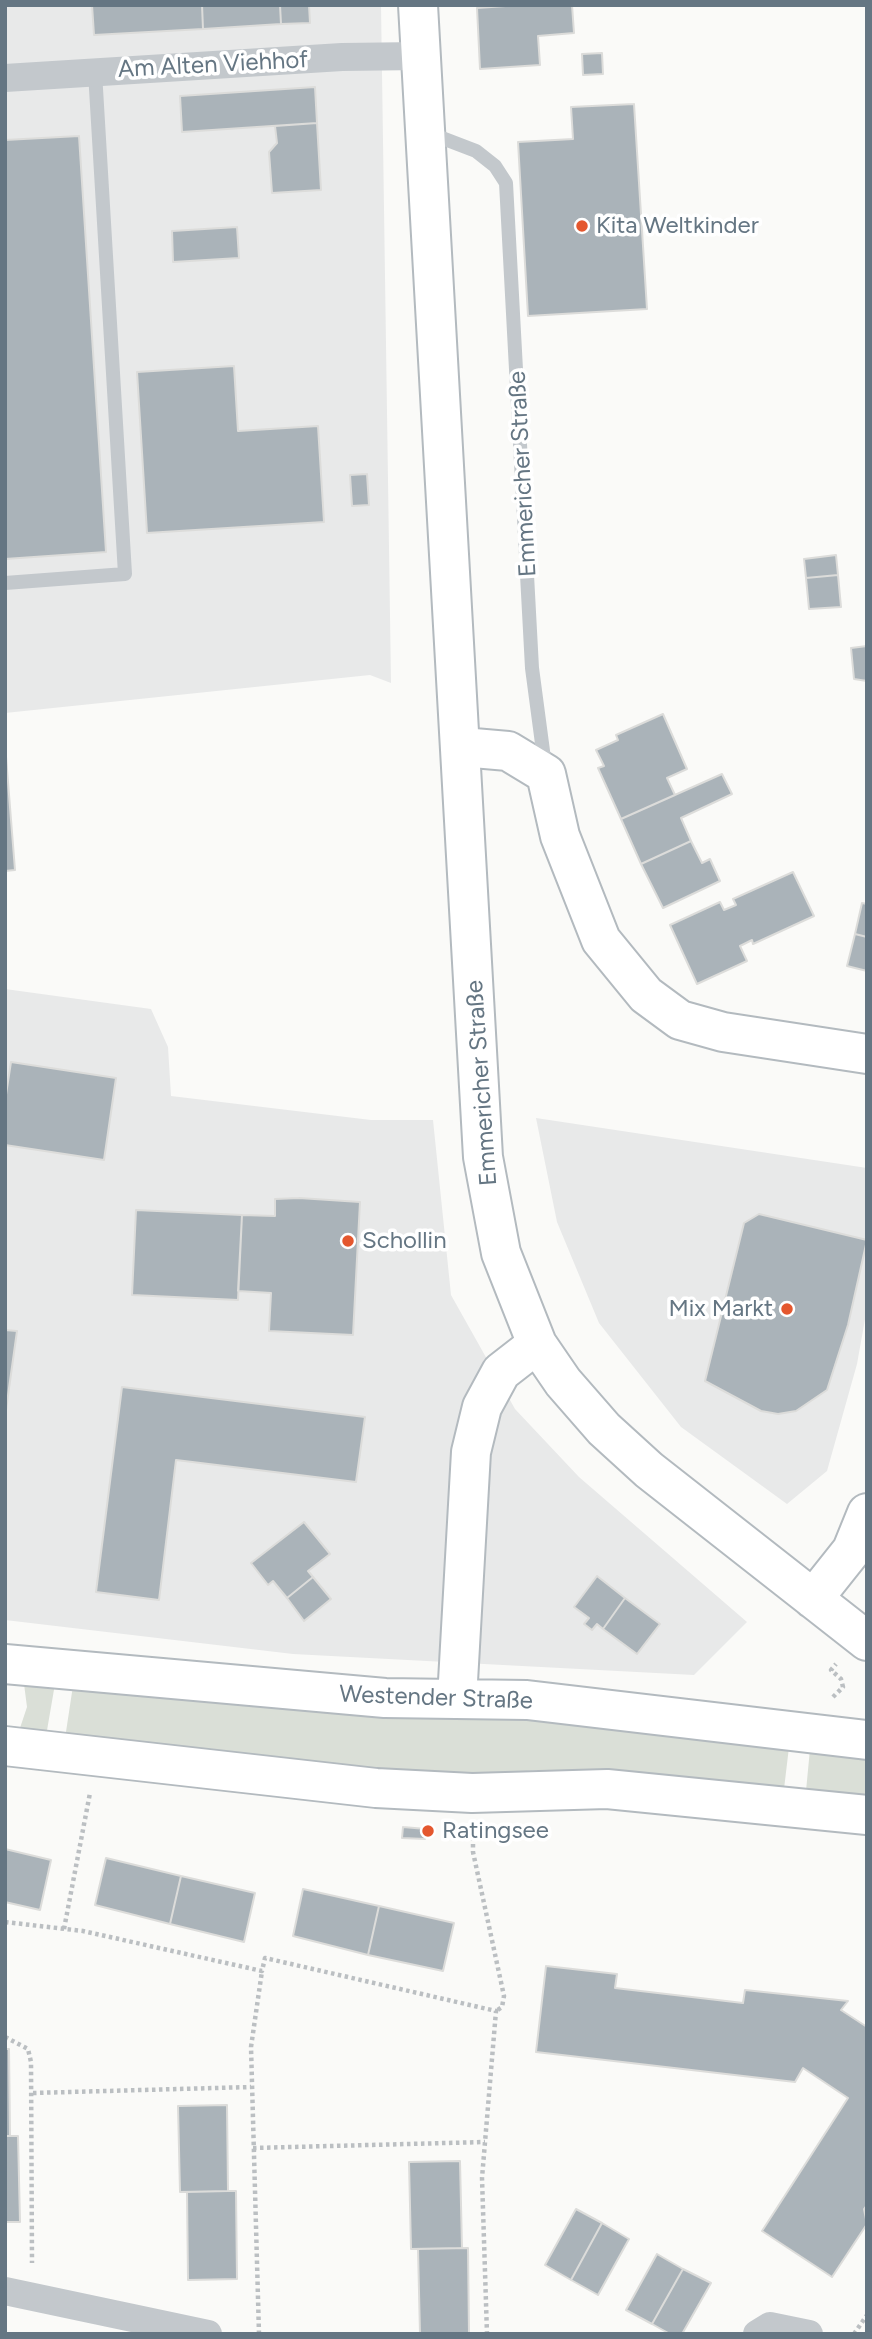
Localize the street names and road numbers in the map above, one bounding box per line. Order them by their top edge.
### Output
street label: Am Alten Viehhof [117,46,309,84]
street label: Emmericher Straße [503,370,543,578]
street label: Emmericher Straße [460,979,504,1187]
street label: Westender Straße [339,1680,533,1716]

